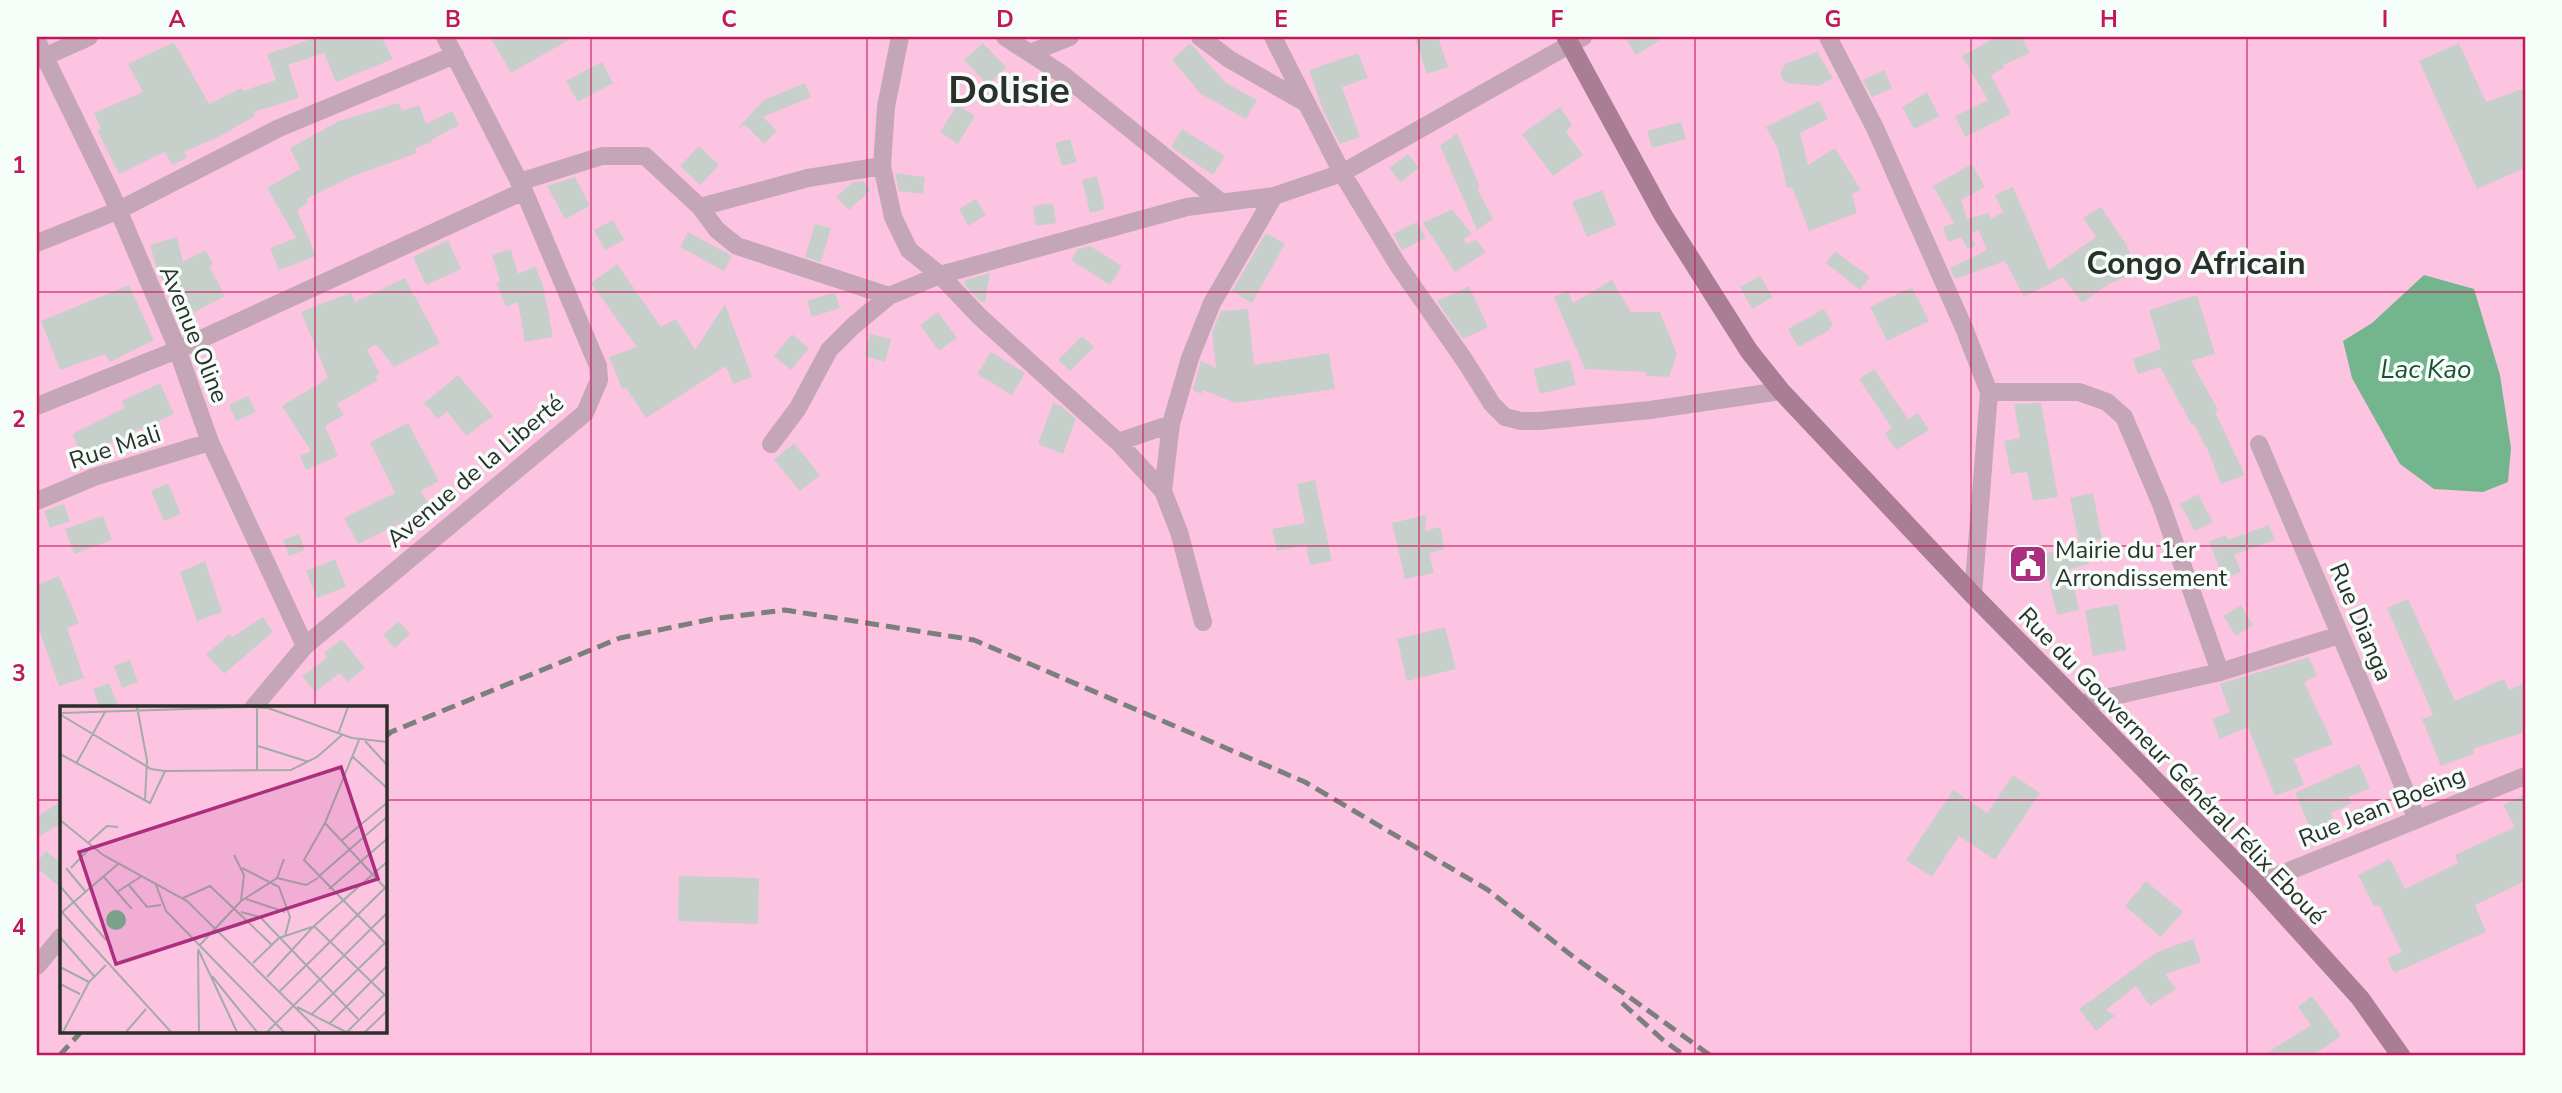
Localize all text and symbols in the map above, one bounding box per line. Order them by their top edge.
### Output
text: A [168,4,186,35]
text: B [445,4,461,35]
text: C [721,4,737,35]
text: D [996,4,1014,35]
text: E [1274,4,1288,35]
text: F [1551,4,1564,35]
text: G [1825,4,1841,35]
text: H [2100,4,2118,35]
text: I [2382,4,2388,35]
district label: Dolisie [948,65,1070,116]
text: 1 [12,150,26,181]
district label: Congo Africain [2086,242,2306,285]
street label: Avenue Oline [152,261,236,407]
water label: Lac Kao [2380,352,2472,387]
street label: Avenue de la Liberté [380,387,570,555]
text: 2 [12,404,26,435]
street label: Rue Mali [65,417,165,477]
place label: Mairie du 1er Arrondissement [2055,534,2228,594]
public building icon: Mairie du 1er Arrondissement [2007,543,2049,585]
street label: Rue Dianga [2322,558,2400,686]
street label: Rue du Gouverneur Général Félix Eboué [2011,600,2333,932]
text: 3 [12,658,26,689]
inset map [60,706,387,1034]
street label: Rue Jean Boeing [2294,759,2470,855]
text: 4 [12,912,26,943]

